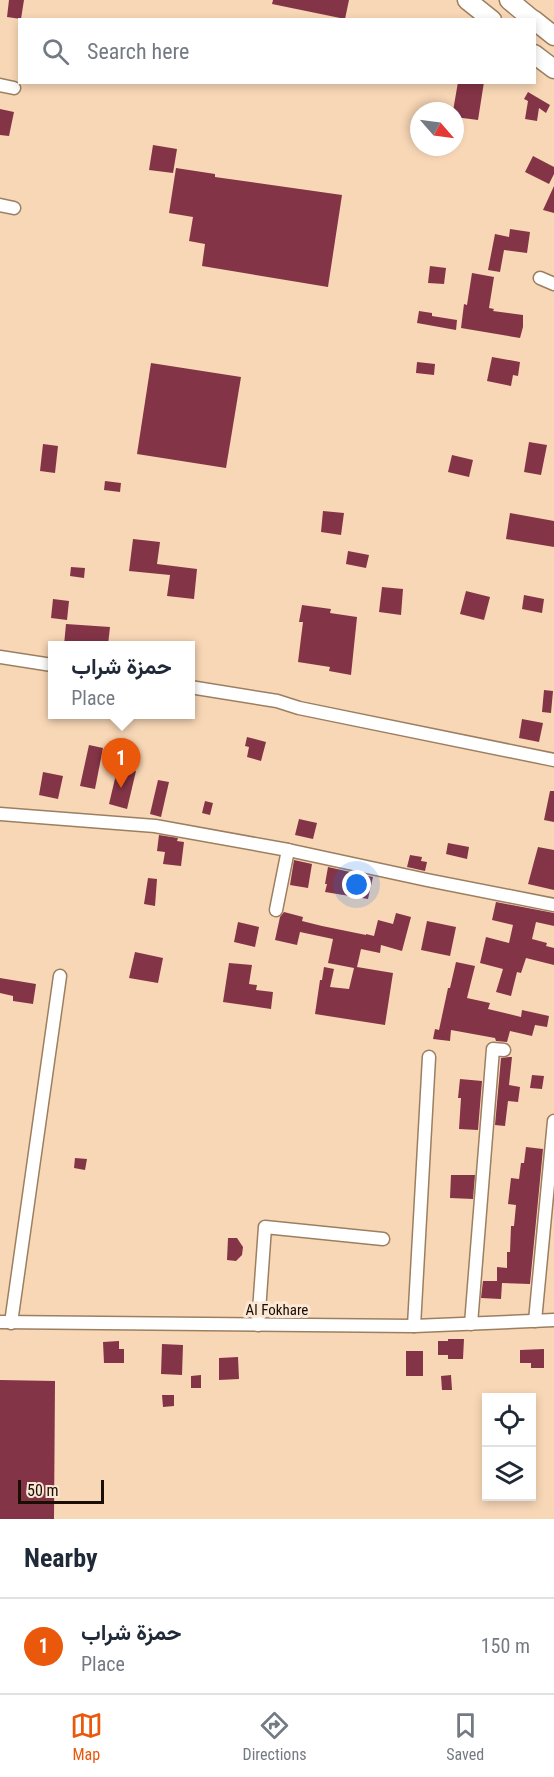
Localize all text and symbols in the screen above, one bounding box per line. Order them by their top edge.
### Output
search box [18,18,536,84]
icon: search [39,35,72,68]
text: Search here [87,39,189,64]
north arrow [410,102,464,156]
popup [48,641,195,719]
text: حمزة شراب [71,654,172,679]
text: Place [71,686,115,710]
pin: 1 [102,738,140,788]
your location [342,870,371,899]
street label: Al Fokhare [246,1301,308,1319]
map controls [482,1393,536,1501]
button: locate [482,1393,536,1447]
button: layers [482,1447,536,1501]
scale bar [18,1477,104,1504]
text: 50 m [27,1481,59,1500]
text: Nearby [24,1543,98,1573]
text: حمزة شراب [81,1620,181,1645]
text: 1 [38,1634,49,1658]
text: 150 m [481,1634,530,1658]
text: Place [81,1652,125,1676]
tab: Map [70,1709,103,1764]
tab: Directions [243,1709,306,1764]
tab: Saved [446,1709,484,1764]

